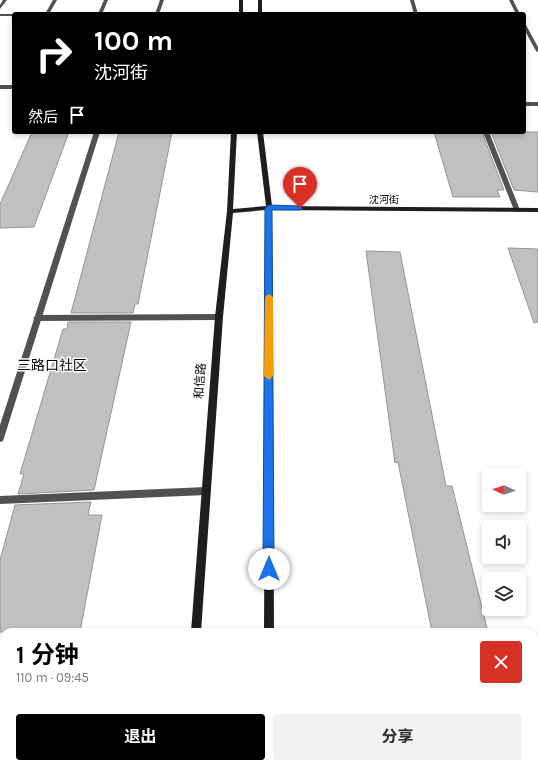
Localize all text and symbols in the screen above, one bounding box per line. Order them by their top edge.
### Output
text: 100 m [94,24,173,57]
icon: right [28,28,80,80]
text: 沈河街 [94,62,148,84]
icon: arrive [66,104,88,126]
text: 然后 [28,108,58,126]
pin [283,167,317,208]
icon: arrive [289,173,311,195]
street label: 沈河街 [369,194,399,206]
district label: 三路口社区 [17,357,87,374]
street label: 和信路 [192,363,208,399]
north arrow [482,468,526,512]
map controls [482,468,526,616]
button: sound [482,520,526,564]
position arrow [248,548,290,590]
button: layers [482,572,526,616]
text: 1 分钟 [16,641,79,669]
button: close [480,641,522,683]
text: 110 m · 09:45 [16,670,89,685]
button: 退出 [16,714,265,760]
button: 分享 [273,714,522,760]

